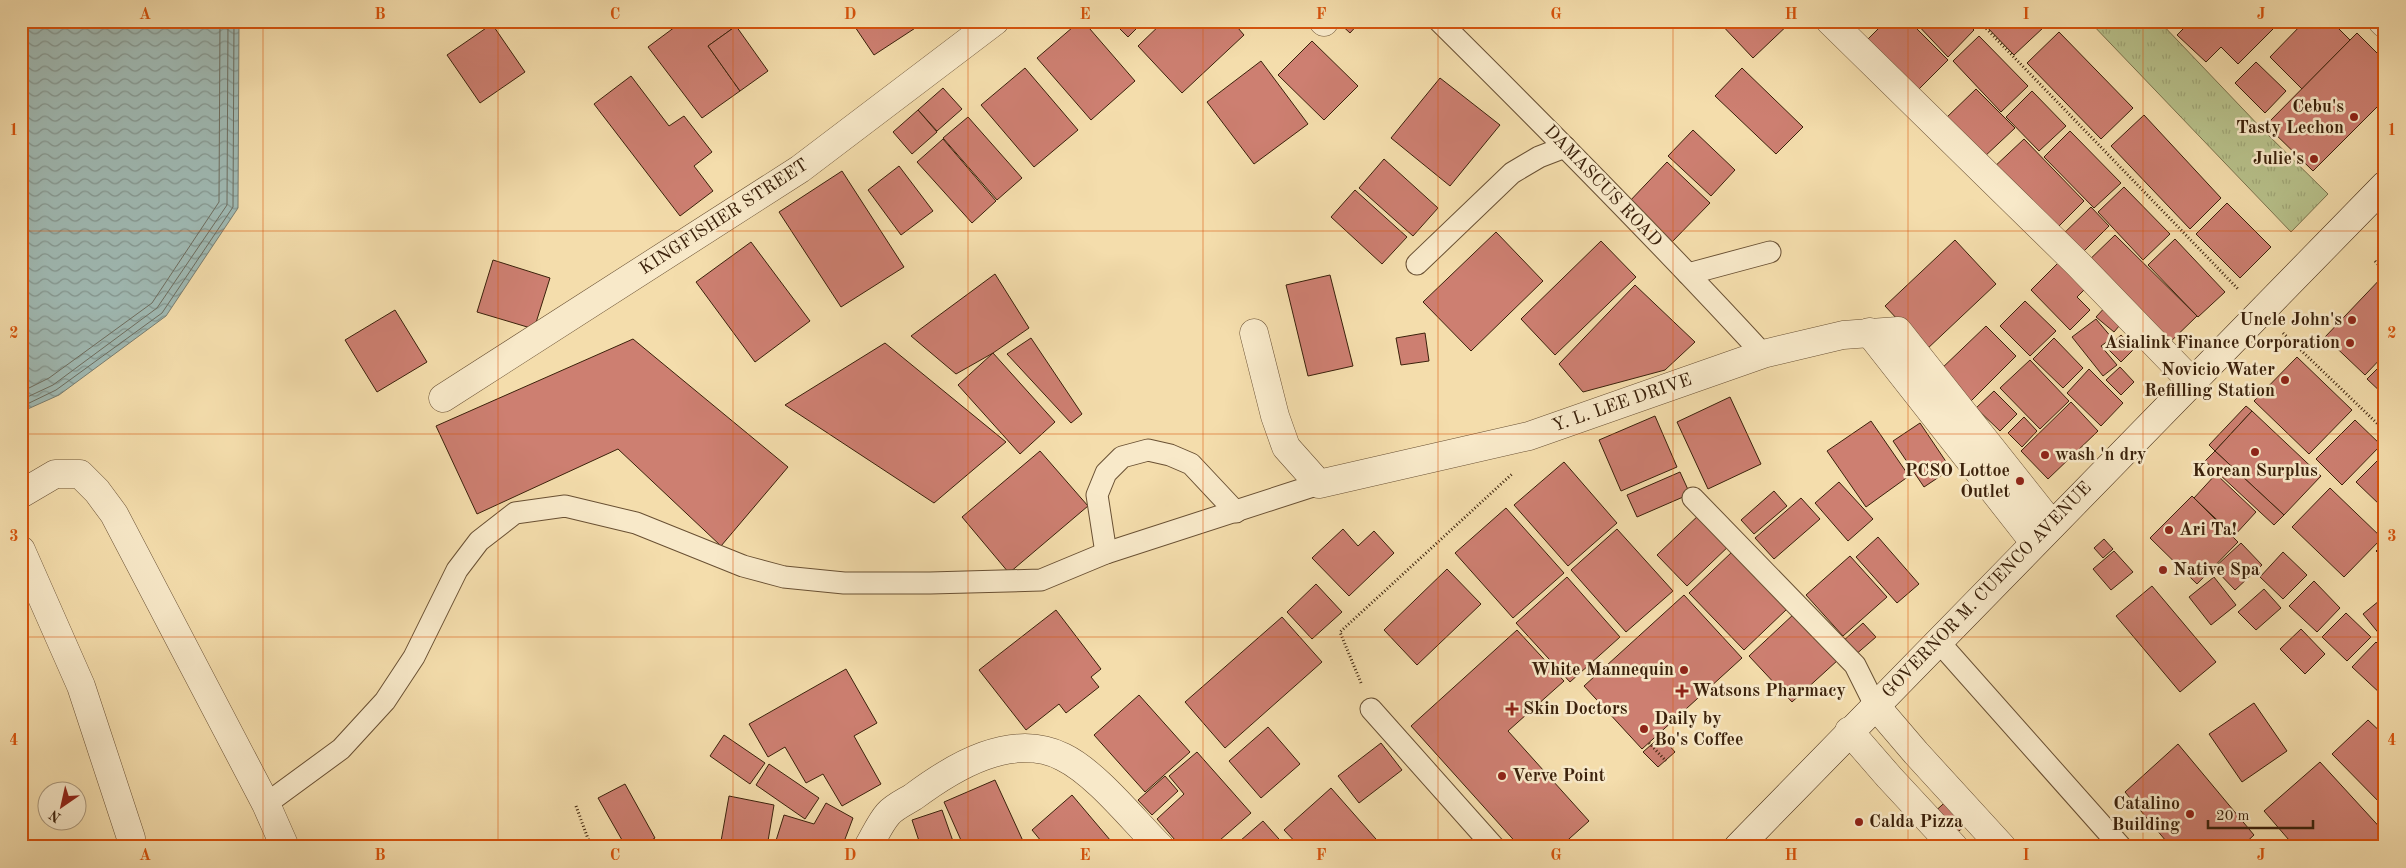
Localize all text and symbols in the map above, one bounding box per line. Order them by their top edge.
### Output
text: A [139,7,151,23]
text: B [374,7,386,23]
text: C [610,7,620,23]
text: D [844,7,856,23]
text: E [1079,7,1091,23]
text: F [1316,7,1327,23]
text: G [1550,7,1562,23]
text: H [1784,7,1798,23]
text: I [2022,7,2030,23]
text: J [2257,7,2266,23]
place label: Cebu's Tasty Lechon [2236,98,2344,137]
marker: Cebu's Tasty Lechon [2348,111,2360,123]
street label: DAMASCUS ROAD [1541,122,1665,250]
text: 1 [9,123,19,139]
text: 1 [2387,123,2397,139]
place label: Julie's [2253,150,2304,168]
marker: Julie's [2308,153,2320,165]
street label: KINGFISHER STREET [636,156,812,278]
place label: Uncle John's [2239,311,2342,329]
marker: Uncle John's [2346,314,2358,326]
text: 2 [9,326,19,342]
text: 2 [2387,326,2397,342]
place label: Asialink Finance Corporation [2104,334,2340,352]
marker: Asialink Finance Corporation [2344,337,2356,349]
place label: Novicio Water Refilling Station [2144,361,2275,400]
street label: Y. L. LEE DRIVE [1550,371,1694,435]
marker: Novicio Water Refilling Station [2279,374,2291,386]
place label: wash 'n dry [2055,446,2147,464]
marker: Korean Surplus [2249,446,2261,458]
marker: wash 'n dry [2039,449,2051,461]
place label: PCSO Lottoe Outlet [1905,462,2010,501]
place label: Korean Surplus [2192,462,2318,480]
marker: PCSO Lottoe Outlet [2014,475,2026,487]
street label: GOVERNOR M. CUENCO AVENUE [1879,479,2095,701]
place label: Ari Ta! [2179,521,2237,539]
marker: Ari Ta! [2163,524,2175,536]
text: 3 [9,529,19,545]
text: 3 [2387,529,2397,545]
place label: Native Spa [2173,561,2260,579]
marker: Native Spa [2157,564,2169,576]
place label: White Mannequin [1531,661,1674,679]
marker: White Mannequin [1678,664,1690,676]
place label: Watsons Pharmacy [1692,682,1846,700]
marker: Watsons Pharmacy [1676,685,1688,697]
place label: Skin Doctors [1523,700,1628,718]
marker: Skin Doctors [1505,702,1519,716]
place label: Daily by Bo's Coffee [1654,710,1744,749]
marker: Daily by Bo's Coffee [1638,723,1650,735]
text: 4 [9,733,19,749]
text: 4 [2387,733,2397,749]
place label: Verve Point [1512,767,1606,785]
marker: Verve Point [1496,770,1508,782]
north arrow [38,780,88,830]
place label: Catalino Building [2111,795,2180,834]
scale bar [2208,798,2314,830]
text: N [47,807,64,825]
marker: Catalino Building [2184,808,2196,820]
text: 20 m [2216,809,2250,824]
place label: Calda Pizza [1869,813,1963,831]
marker: Calda Pizza [1853,816,1865,828]
text: A [139,848,151,864]
text: B [374,848,386,864]
text: C [610,848,620,864]
text: D [844,848,856,864]
text: E [1079,848,1091,864]
text: F [1316,848,1327,864]
text: G [1550,848,1562,864]
text: H [1784,848,1798,864]
text: I [2022,848,2030,864]
text: J [2257,848,2266,864]

